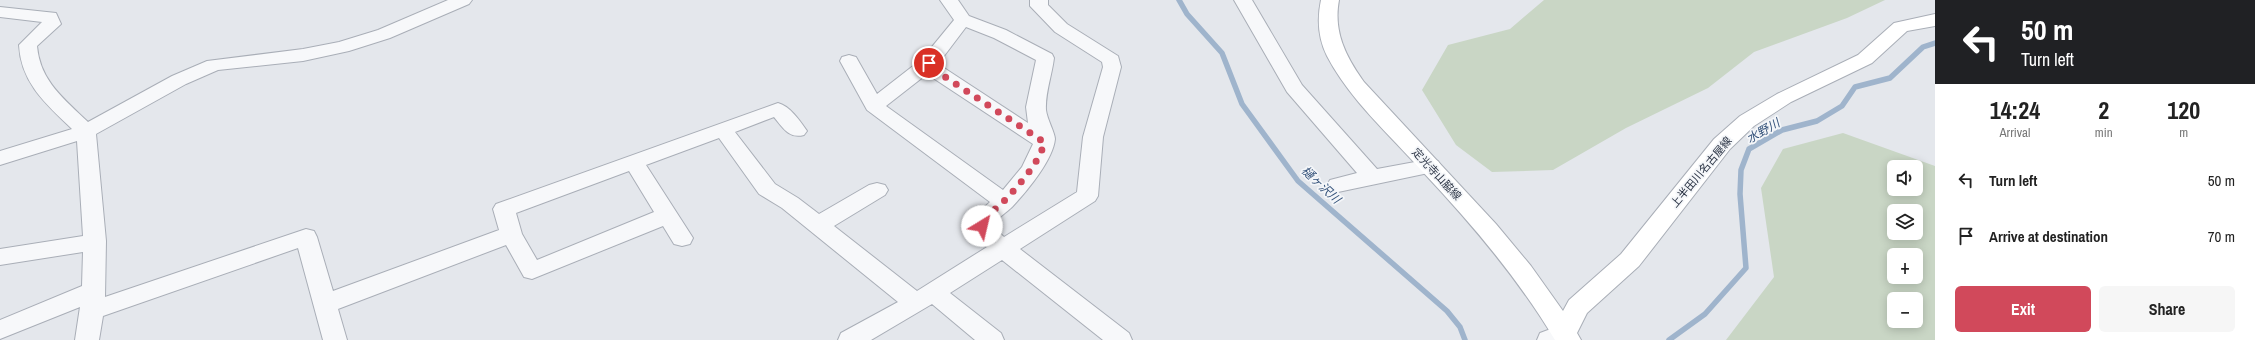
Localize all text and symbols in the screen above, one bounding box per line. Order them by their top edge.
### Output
text: 50 m [2021,11,2073,49]
icon: left [1955,16,2007,68]
pin [912,46,946,80]
text: Turn left [2021,47,2074,72]
icon: arrive [918,52,940,74]
text: 14:24 [1990,94,2040,126]
text: 2 [2098,94,2109,126]
text: 120 [2167,94,2200,126]
water label: 水野川 [1743,114,1784,147]
text: Arrival [2000,124,2030,141]
text: min [2095,124,2113,141]
text: m [2179,124,2188,141]
street label: 上半田川名古屋線 [1667,134,1735,210]
street label: 定光寺山脇線 [1409,145,1465,203]
map controls [1887,160,1923,328]
button: sound [1887,160,1923,196]
water label: 樋ヶ沢川 [1298,163,1345,209]
icon: left [1955,169,1977,191]
text: Turn left [1989,170,2037,191]
text: 50 m [2208,170,2235,191]
button: layers [1887,204,1923,240]
position arrow [961,205,1003,247]
icon: arrive [1955,225,1977,247]
text: Arrive at destination [1989,226,2108,247]
text: 70 m [2208,226,2235,247]
button: + [1887,248,1923,284]
button: Exit [1955,286,2091,332]
button: Share [2099,286,2235,332]
button: − [1887,292,1923,328]

